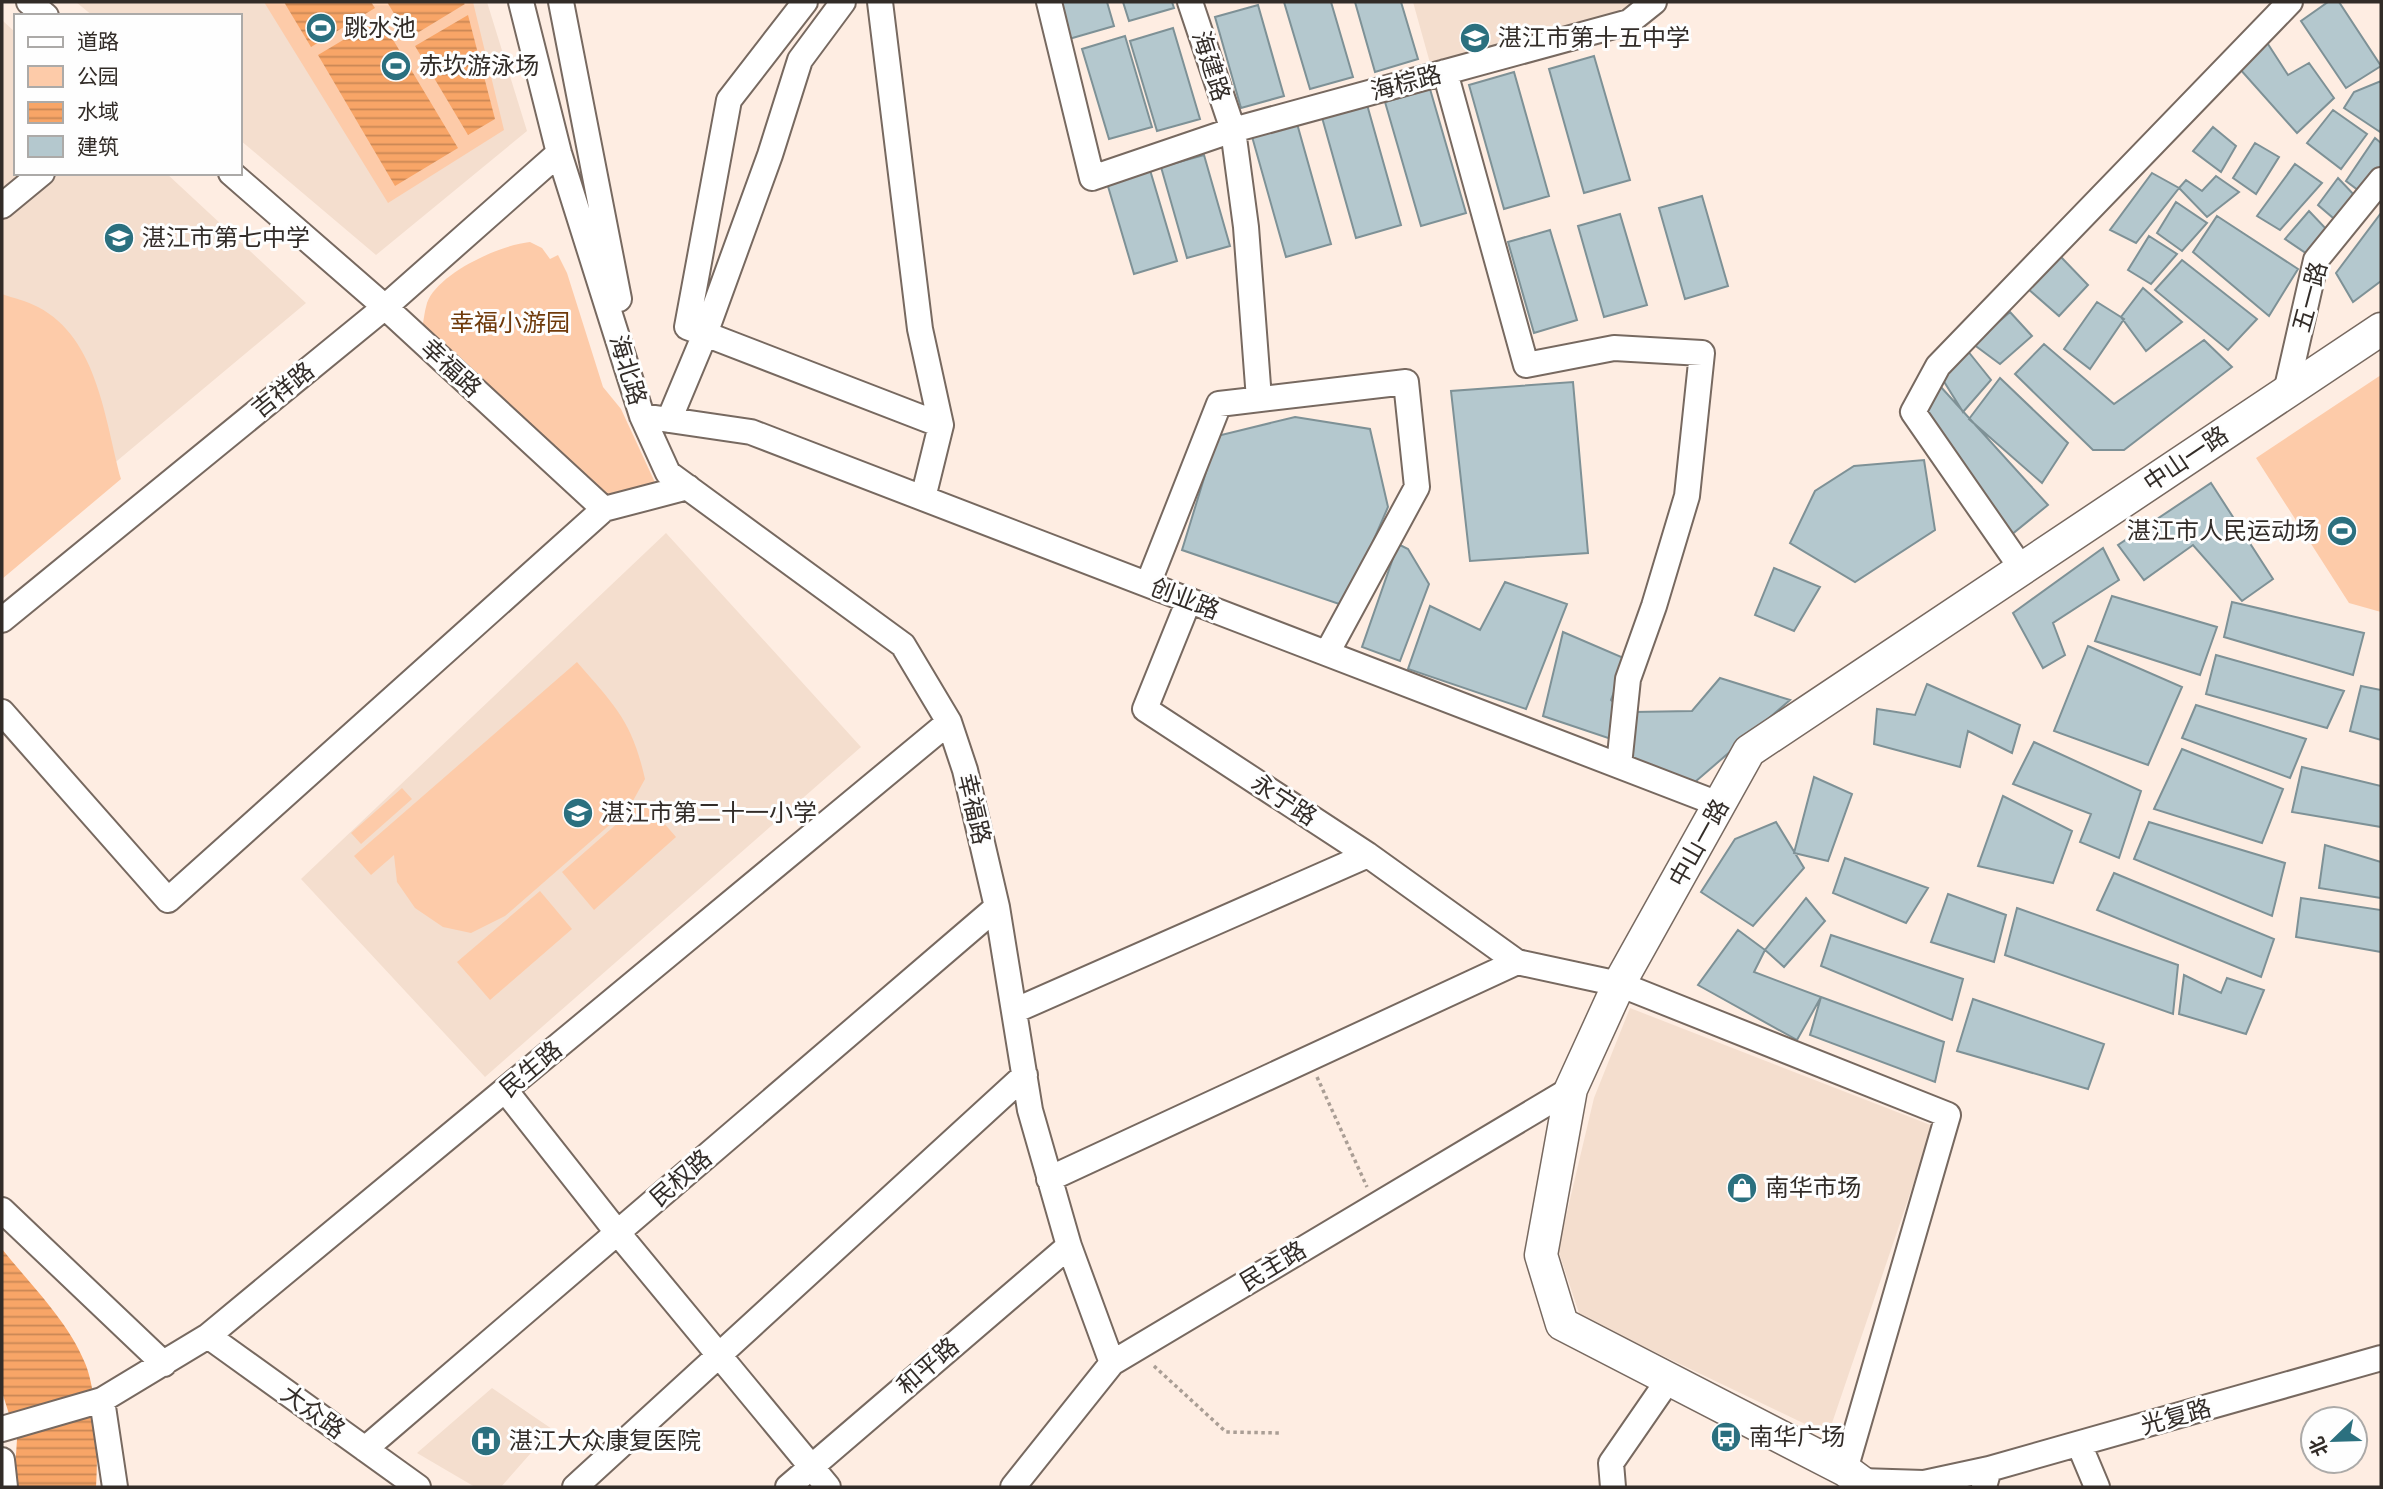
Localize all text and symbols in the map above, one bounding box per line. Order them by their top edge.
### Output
sports icon: 跳水池 [304,11,338,45]
place label: 跳水池 [344,11,416,46]
legend [14,14,242,175]
school or university icon: 湛江市第十五中学 [1458,21,1492,55]
place label: 湛江市第十五中学 [1498,21,1690,56]
text: 道路 [77,27,119,57]
street label: 海建路 [1183,27,1238,106]
sports icon: 赤坎游泳场 [379,49,413,83]
place label: 赤坎游泳场 [419,49,539,84]
street label: 海棕路 [1367,57,1445,110]
text: 公园 [77,62,119,92]
text: 水域 [77,97,119,127]
text: 建筑 [77,132,119,162]
school or university icon: 湛江市第七中学 [102,221,136,255]
place label: 湛江市第七中学 [142,221,310,256]
street label: 五一路 [2284,258,2337,336]
park label: 幸福小游园 [450,306,570,341]
street label: 幸福路 [412,331,489,406]
street label: 海北路 [600,331,655,410]
street label: 吉祥路 [244,354,322,427]
street label: 中山一路 [2137,418,2236,501]
place label: 湛江市人民运动场 [2127,514,2319,549]
sports icon: 湛江市人民运动场 [2325,514,2359,548]
street label: 创业路 [1145,570,1225,629]
street label: 永宁路 [1244,766,1323,835]
street label: 幸福路 [948,770,999,848]
street label: 中山一路 [1661,793,1738,894]
school or university icon: 湛江市第二十一小学 [561,796,595,830]
place label: 湛江市第二十一小学 [601,796,817,831]
street label: 民生路 [492,1033,570,1106]
street label: 民权路 [643,1142,720,1215]
shop icon: 南华市场 [1725,1171,1759,1205]
place label: 南华市场 [1765,1171,1861,1206]
street label: 民主路 [1233,1233,1313,1300]
street label: 和平路 [890,1330,967,1403]
street label: 大众路 [273,1377,352,1448]
street label: 光复路 [2137,1391,2216,1444]
north arrow [2299,1405,2369,1475]
bus stop icon: 南华广场 [1709,1420,1743,1454]
place label: 南华广场 [1749,1420,1845,1455]
hospital icon: 湛江大众康复医院 [469,1424,503,1458]
place label: 湛江大众康复医院 [509,1424,701,1459]
text: 北 [2304,1432,2336,1460]

